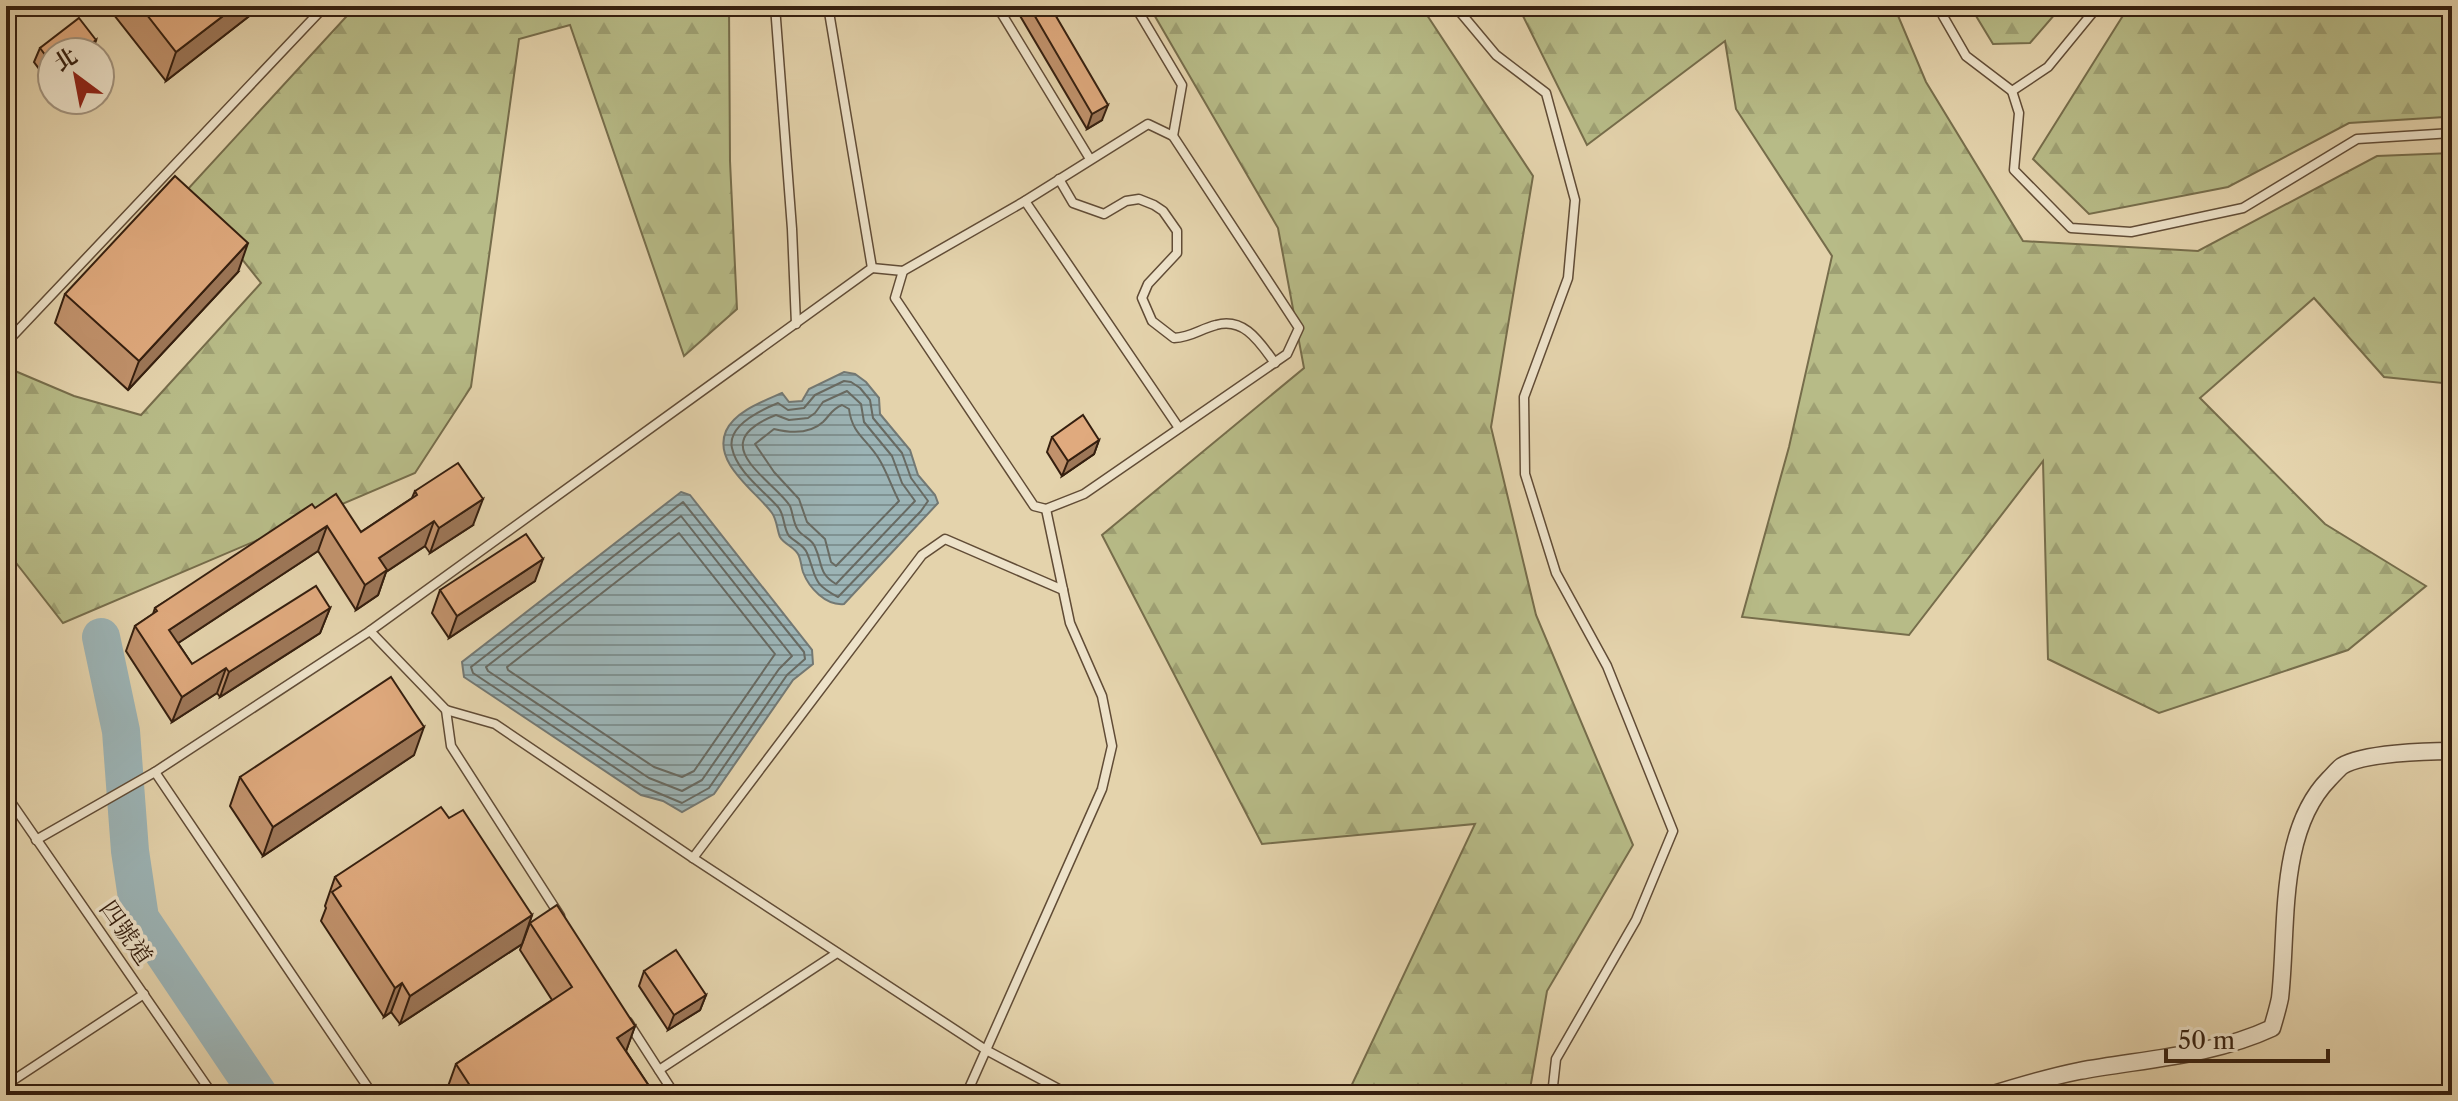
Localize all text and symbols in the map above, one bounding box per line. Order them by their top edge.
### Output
north arrow [36,36,116,116]
text: 北 [49,42,82,77]
street label: 四號道 [94,895,159,971]
scale bar [2166,1013,2328,1063]
text: 50 m [2178,1026,2235,1055]

